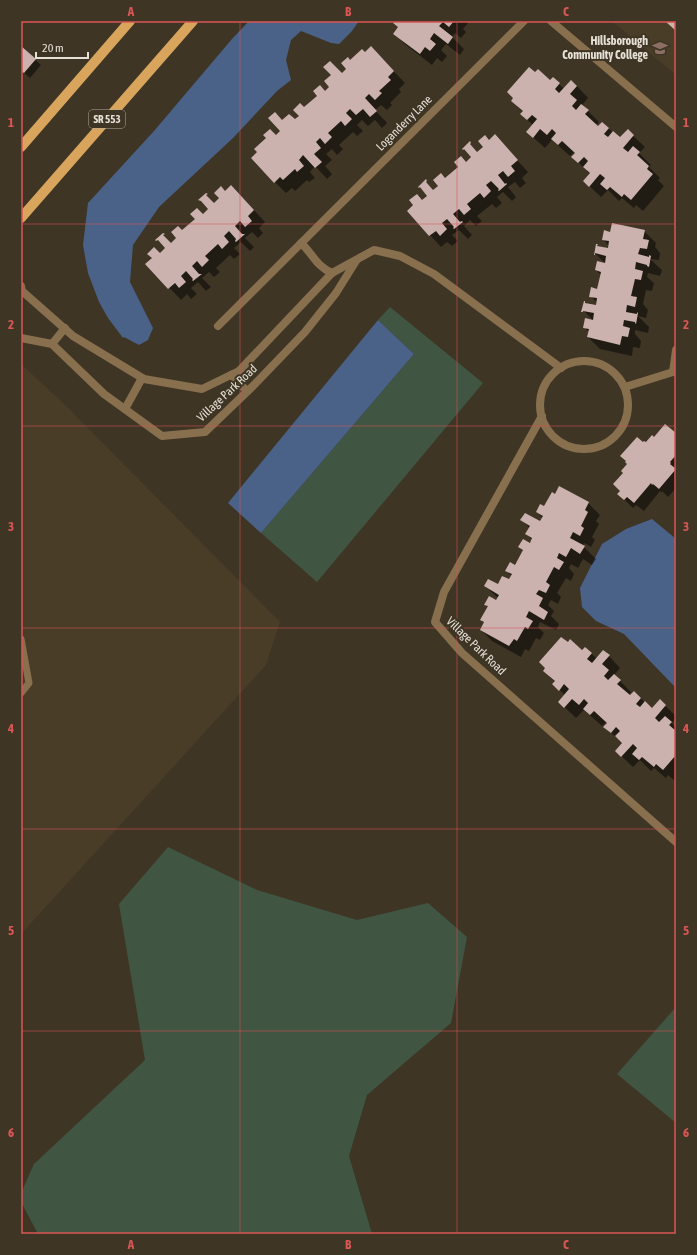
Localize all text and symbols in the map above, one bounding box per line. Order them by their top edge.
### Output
text: A [127,4,135,19]
text: B [345,4,352,19]
text: C [563,4,569,19]
scale bar [36,34,88,60]
place label: Hillsborough Community College [562,34,649,62]
school or university icon: Hillsborough Community College [651,39,669,57]
text: 20 m [42,41,64,55]
street label: Loganderry Lane [373,92,435,154]
road number: SR 553 [89,110,125,128]
text: 1 [8,115,14,130]
text: 1 [683,115,689,130]
text: 2 [8,317,14,332]
text: 2 [683,317,689,332]
street label: Village Park Road [194,362,260,424]
text: 3 [8,519,14,534]
text: 3 [683,519,689,534]
street label: Village Park Road [443,614,509,678]
text: 4 [7,721,14,736]
text: 4 [682,721,689,736]
text: 5 [8,923,14,938]
text: 5 [683,923,689,938]
text: 6 [8,1125,14,1140]
text: 6 [683,1125,689,1140]
text: A [127,1237,135,1252]
text: B [345,1237,352,1252]
text: C [563,1237,569,1252]

